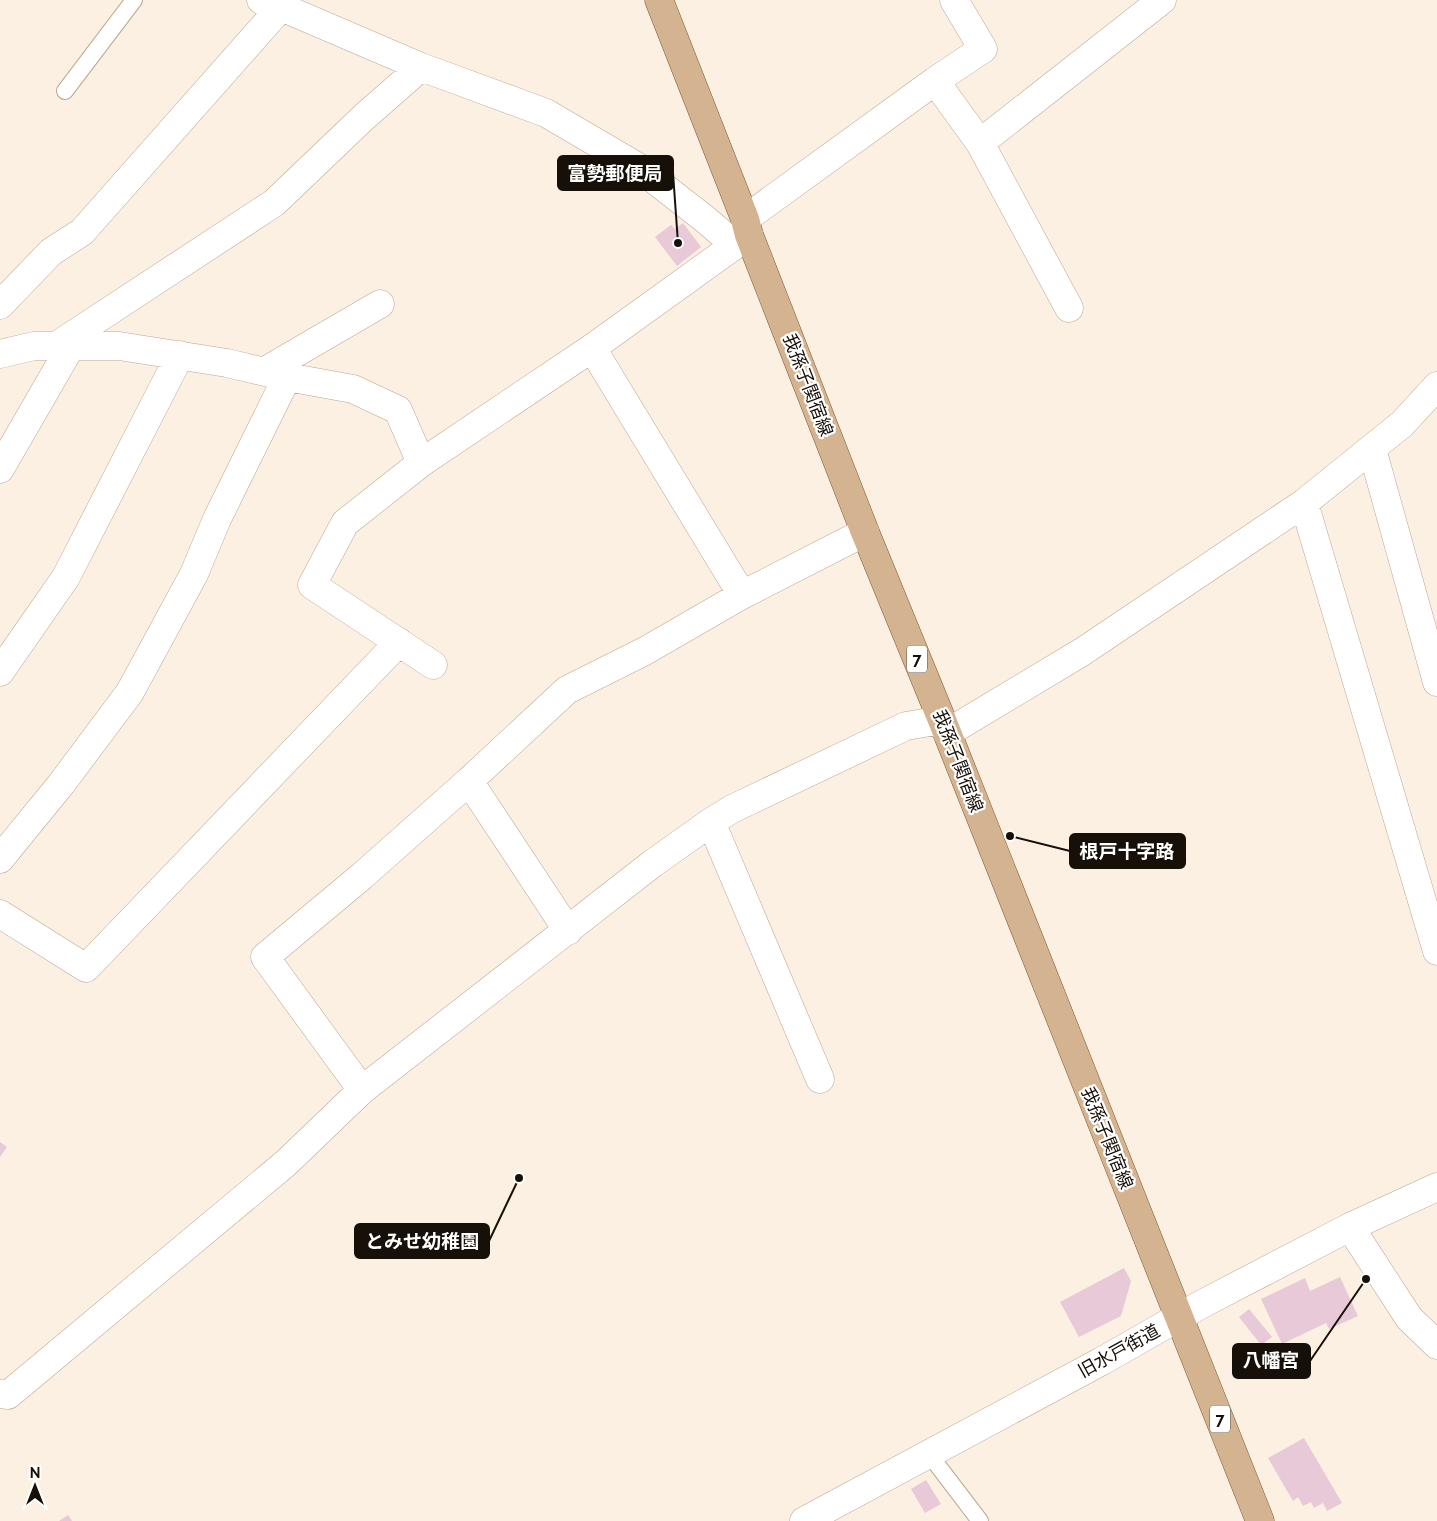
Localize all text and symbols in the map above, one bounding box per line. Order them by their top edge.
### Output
callout: 富勢郵便局 [558,156,673,190]
text: 富勢郵便局 [567,162,663,184]
street label: 我孫子関宿線 [779,331,838,439]
road number: 7 [907,646,927,672]
street label: 我孫子関宿線 [929,707,988,815]
callout: 根戸十字路 [1070,834,1185,868]
text: 根戸十字路 [1079,840,1175,862]
street label: 我孫子関宿線 [1077,1084,1137,1192]
callout: とみせ幼稚園 [355,1224,489,1258]
text: とみせ幼稚園 [365,1230,479,1252]
street label: 旧水戸街道 [1074,1320,1163,1382]
callout: 八幡宮 [1233,1344,1310,1378]
text: 八幡宮 [1242,1349,1300,1371]
road number: 7 [1210,1406,1230,1432]
north arrow [10,1461,60,1511]
text: N [30,1465,40,1481]

